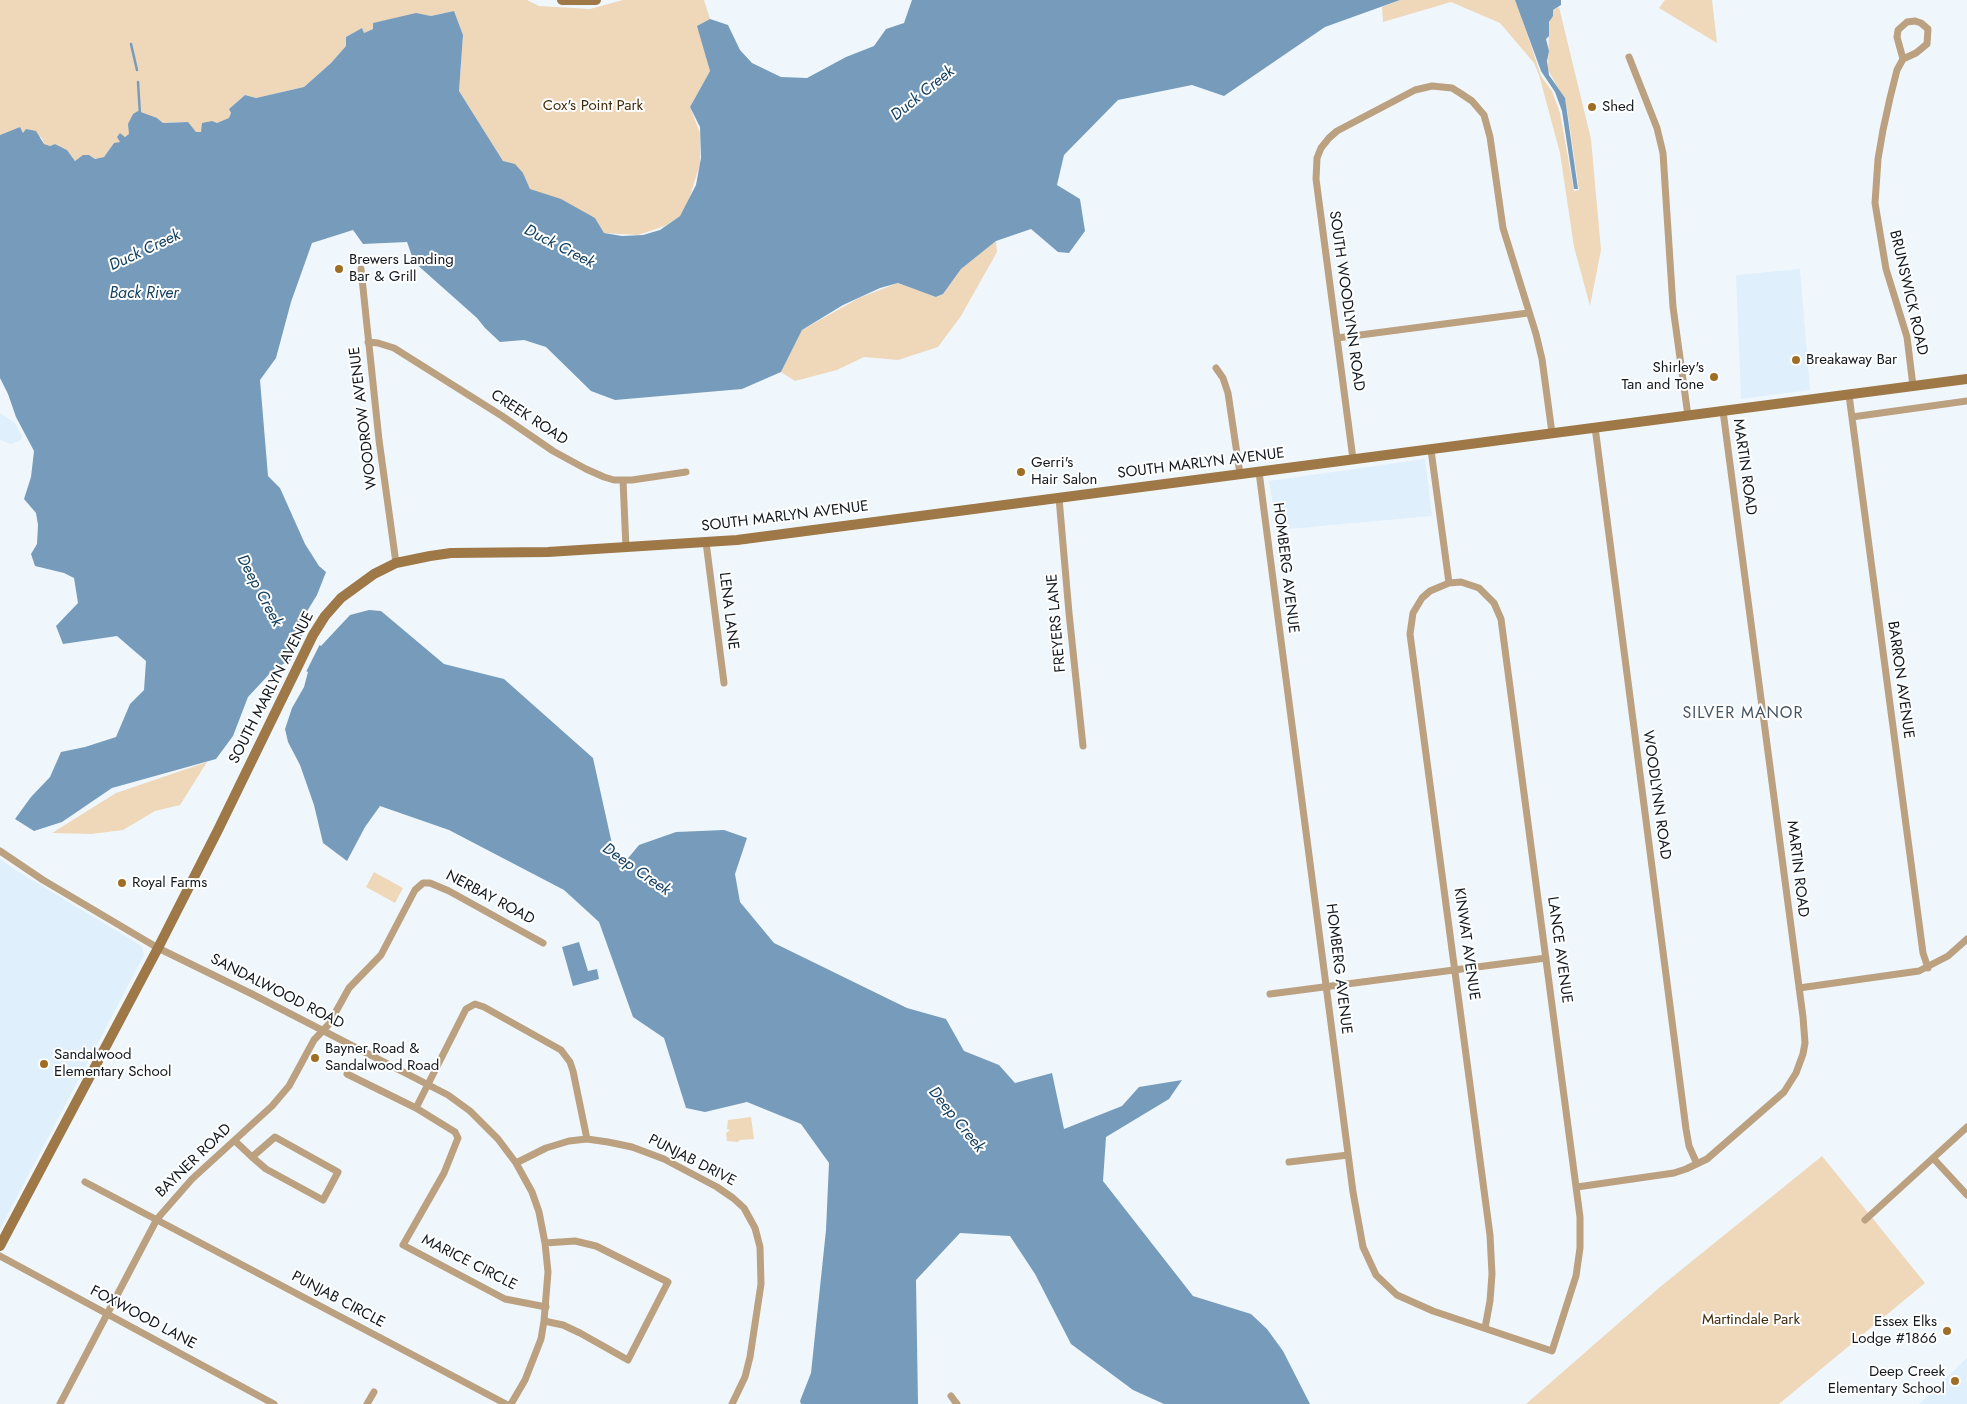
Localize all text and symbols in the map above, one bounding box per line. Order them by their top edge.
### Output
water label: Duck Creek [887,63,959,125]
park label: Cox's Point Park [543,97,643,115]
place label: Shed [1602,98,1634,116]
marker: Shed [1586,101,1598,113]
street label: SOUTH WOODLYNN ROAD [1324,210,1368,392]
water label: Duck Creek [521,221,597,273]
water label: Duck Creek [106,226,184,276]
street label: BRUNSWICK ROAD [1885,229,1931,357]
place label: Brewers Landing Bar & Grill [349,251,454,286]
marker: Brewers Landing Bar & Grill [333,263,345,275]
water label: Back River [109,284,179,304]
street label: WOODROW AVENUE [346,346,382,490]
place label: Breakaway Bar [1806,351,1897,369]
marker: Breakaway Bar [1790,354,1802,366]
place label: Shirley's Tan and Tone [1622,359,1704,394]
marker: Shirley's Tan and Tone [1708,371,1720,383]
street label: CREEK ROAD [487,386,571,450]
street label: MARTIN ROAD [1728,418,1760,516]
street label: SOUTH MARLYN AVENUE [1116,445,1286,483]
place label: Gerri's Hair Salon [1031,454,1097,489]
marker: Gerri's Hair Salon [1015,466,1027,478]
street label: SOUTH MARLYN AVENUE [700,498,870,536]
street label: HOMBERG AVENUE [1268,502,1302,634]
water label: Deep Creek [232,552,286,630]
street label: LENA LANE [714,571,742,651]
street label: FREYERS LANE [1044,573,1070,673]
street label: SOUTH MARLYN AVENUE [226,609,318,767]
street label: BARRON AVENUE [1883,620,1917,740]
district label: SILVER MANOR [1681,704,1805,724]
street label: WOODLYNN ROAD [1638,729,1674,861]
street label: MARTIN ROAD [1782,820,1812,918]
water label: Deep Creek [598,840,674,900]
street label: NERBAY ROAD [442,867,538,929]
place label: Royal Farms [132,874,207,892]
marker: Royal Farms [116,877,128,889]
street label: KINWAT AVENUE [1449,887,1483,1001]
street label: LANCE AVENUE [1543,895,1575,1005]
street label: HOMBERG AVENUE [1321,903,1355,1035]
street label: SANDALWOOD ROAD [207,950,347,1034]
place label: Bayner Road & Sandalwood Road [325,1040,439,1075]
place label: Sandalwood Elementary School [54,1046,171,1081]
marker: Bayner Road & Sandalwood Road [309,1052,321,1064]
marker: Sandalwood Elementary School [38,1058,50,1070]
water label: Deep Creek [924,1083,988,1157]
street label: BAYNER ROAD [152,1120,236,1202]
street label: PUNJAB DRIVE [645,1131,739,1191]
street label: MARICE CIRCLE [418,1231,520,1295]
street label: PUNJAB CIRCLE [288,1268,388,1332]
street label: FOXWOOD LANE [87,1282,199,1354]
park label: Martindale Park [1702,1311,1800,1329]
place label: Essex Elks Lodge #1866 [1851,1313,1937,1348]
marker: Essex Elks Lodge #1866 [1941,1325,1953,1337]
place label: Deep Creek Elementary School [1828,1363,1945,1398]
marker: Deep Creek Elementary School [1949,1375,1961,1387]

